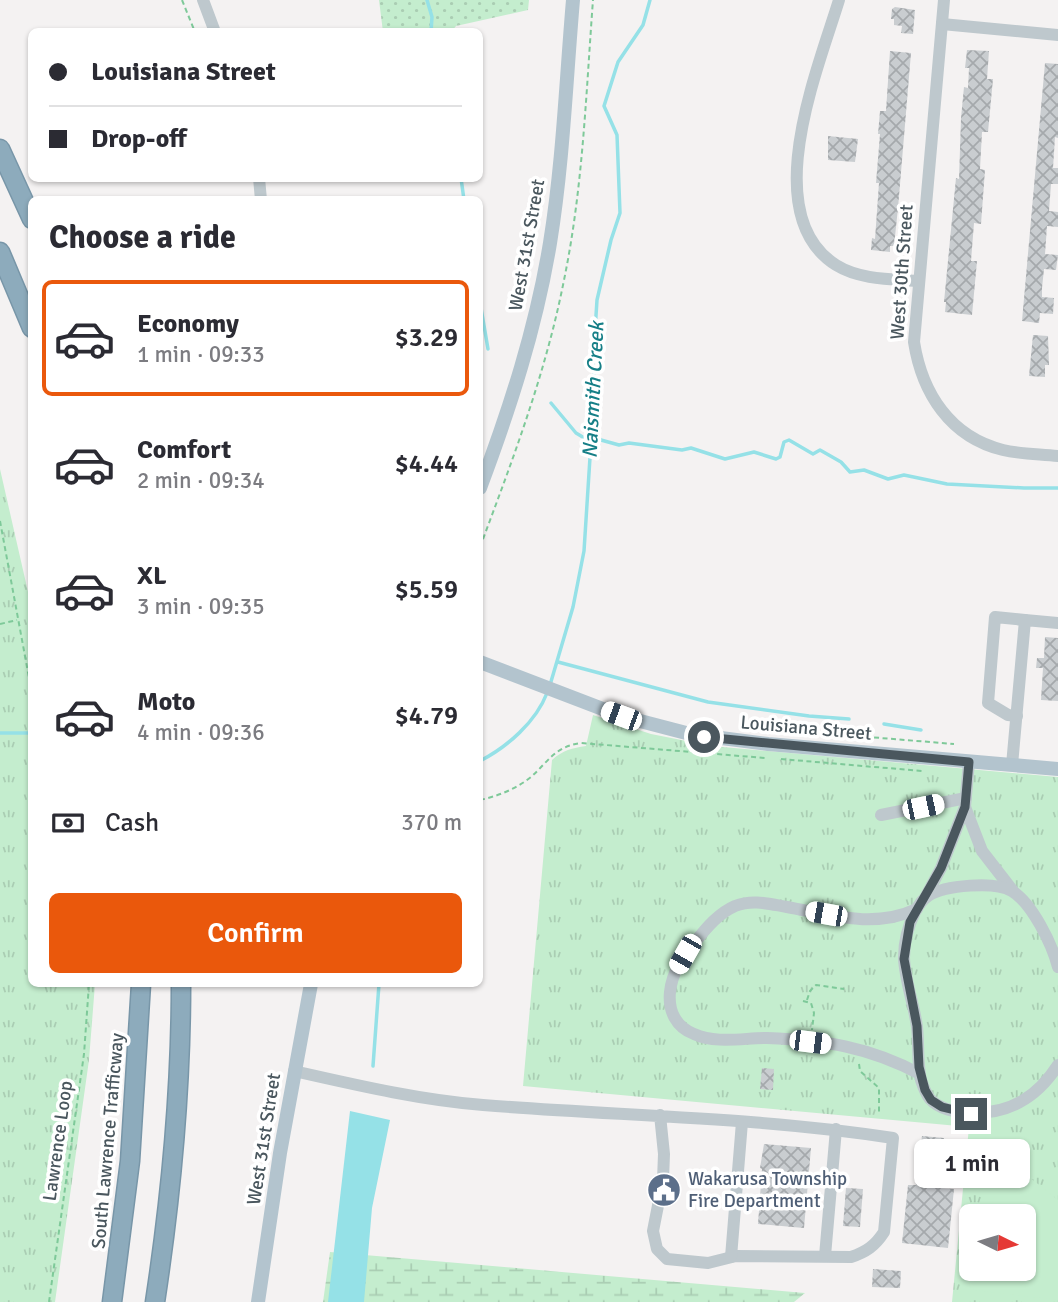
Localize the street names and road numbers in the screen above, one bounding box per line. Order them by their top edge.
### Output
street label: West 31st Street [504,177,550,313]
street label: West 30th Street [885,203,919,340]
street label: Louisiana Street [739,710,873,746]
street label: South Lawrence Trafficway [87,1032,129,1250]
street label: West 31st Street [242,1071,286,1207]
street label: Lawrence Loop [38,1079,78,1203]

